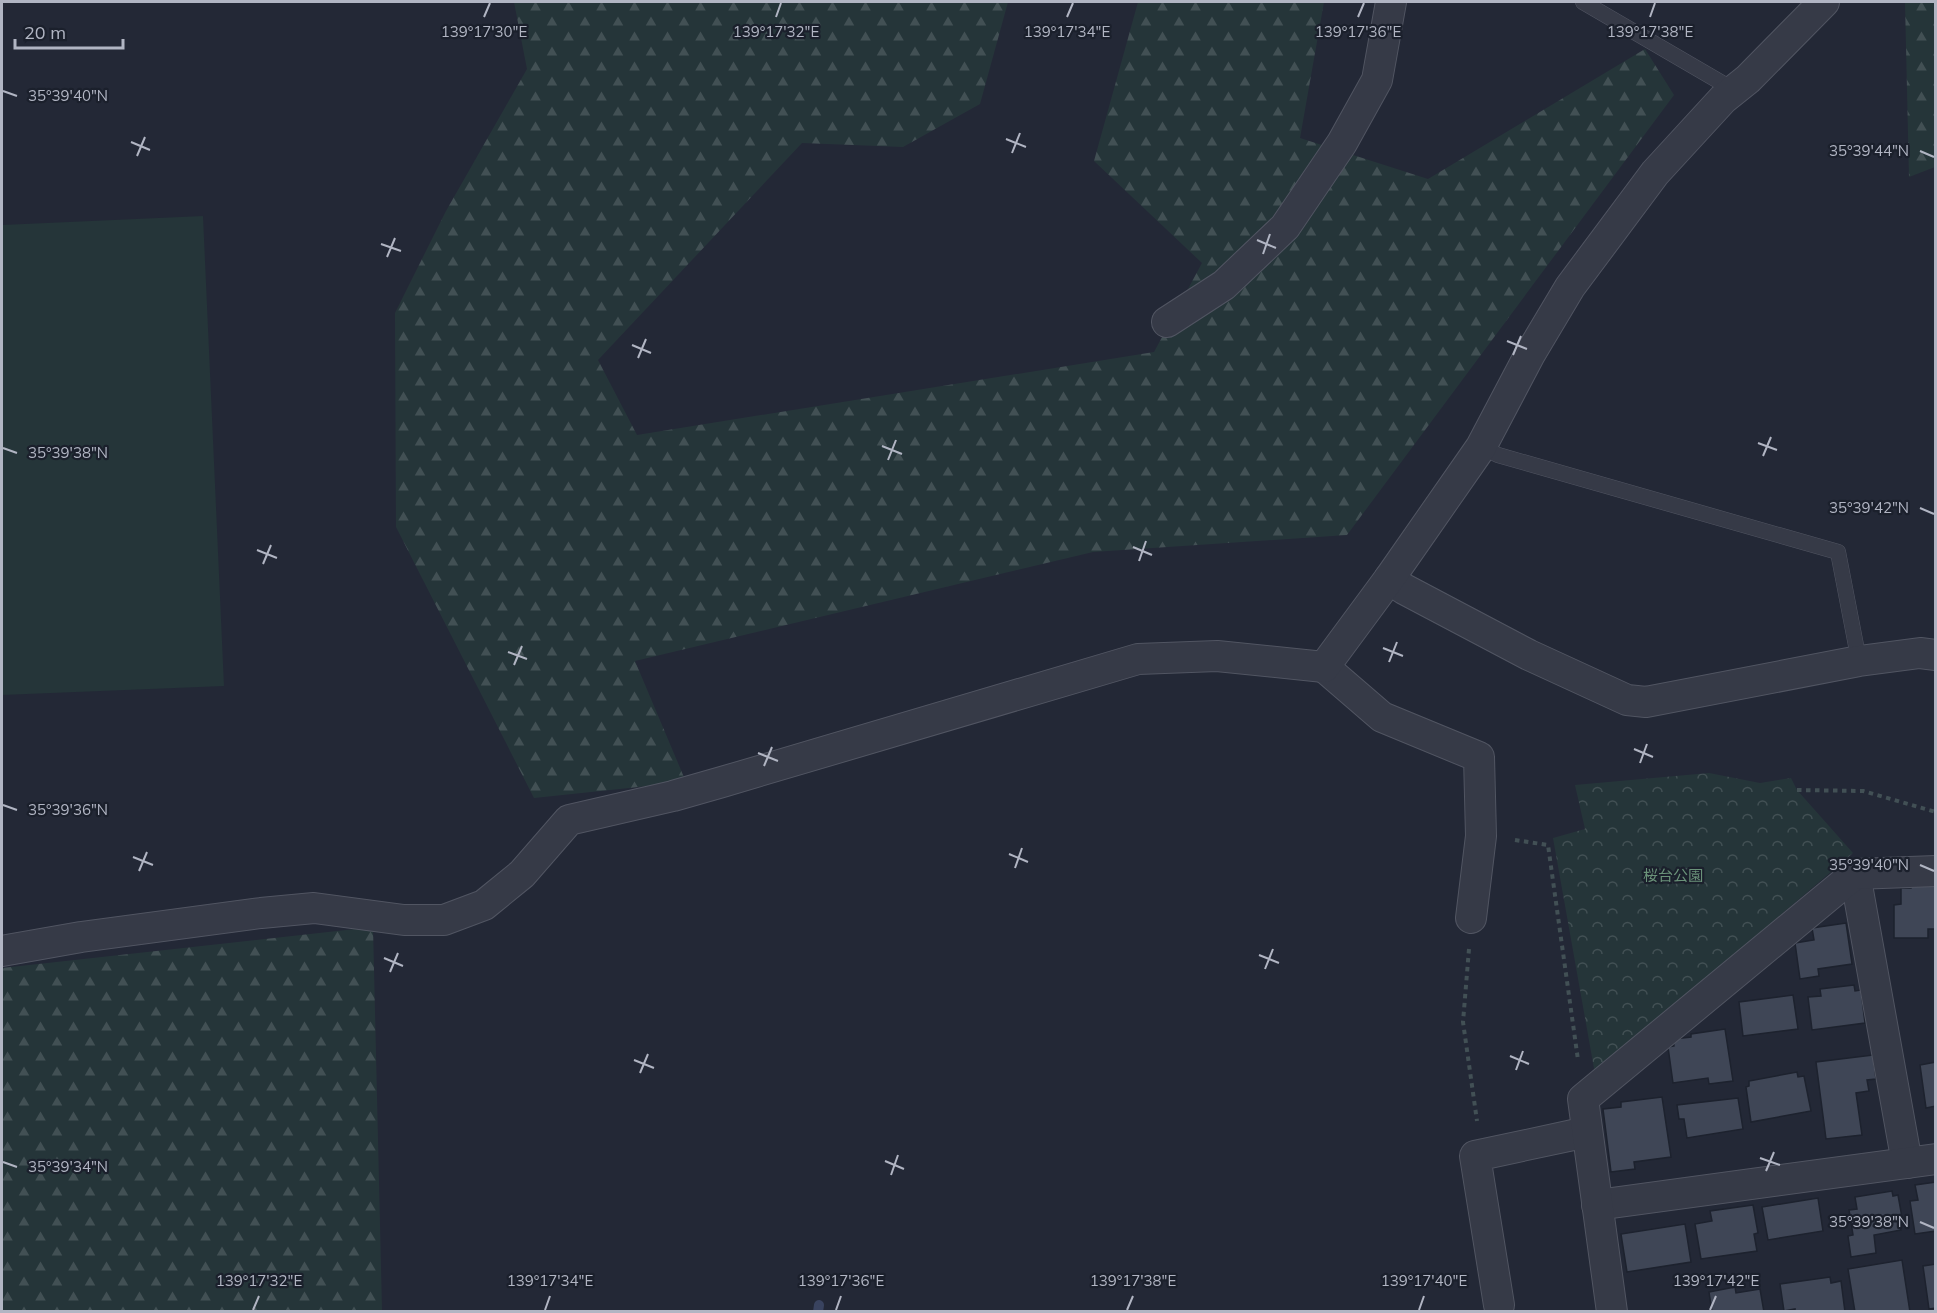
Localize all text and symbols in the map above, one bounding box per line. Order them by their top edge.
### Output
scale bar [15,12,123,50]
text: 20 m [24,21,66,44]
text: 139°17'30"E [441,22,527,41]
text: 139°17'32"E [733,22,819,41]
text: 139°17'34"E [1024,22,1110,41]
text: 139°17'36"E [1315,22,1401,41]
text: 139°17'38"E [1607,22,1693,41]
text: 35°39'40"N [28,86,108,105]
text: 35°39'44"N [1829,141,1909,160]
text: 35°39'38"N [28,443,108,462]
text: 35°39'42"N [1829,498,1909,517]
text: 35°39'36"N [28,800,108,819]
text: 35°39'40"N [1829,855,1909,874]
park label: 桜台公園 [1643,866,1703,885]
text: 35°39'34"N [28,1157,108,1176]
text: 35°39'38"N [1829,1212,1909,1231]
text: 139°17'32"E [216,1271,302,1290]
text: 139°17'34"E [507,1271,593,1290]
text: 139°17'36"E [798,1271,884,1290]
text: 139°17'38"E [1090,1271,1176,1290]
text: 139°17'40"E [1381,1271,1467,1290]
text: 139°17'42"E [1673,1271,1759,1290]

